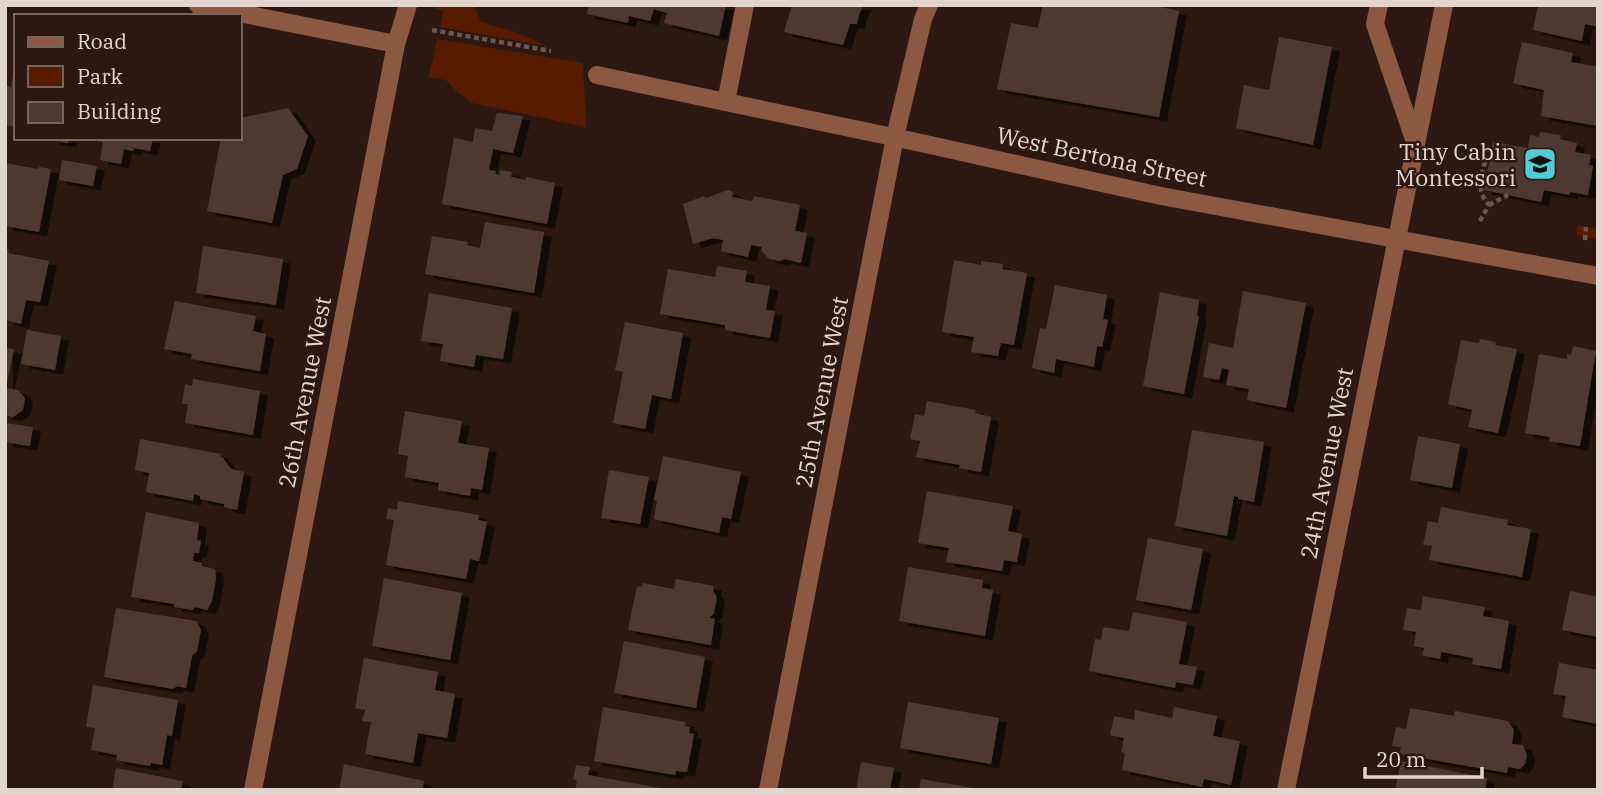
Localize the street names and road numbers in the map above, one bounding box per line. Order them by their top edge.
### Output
street label: West Bertona Street [994,119,1210,193]
street label: 26th Avenue West [271,294,337,490]
street label: 25th Avenue West [788,294,854,490]
street label: 24th Avenue West [1293,365,1359,561]

